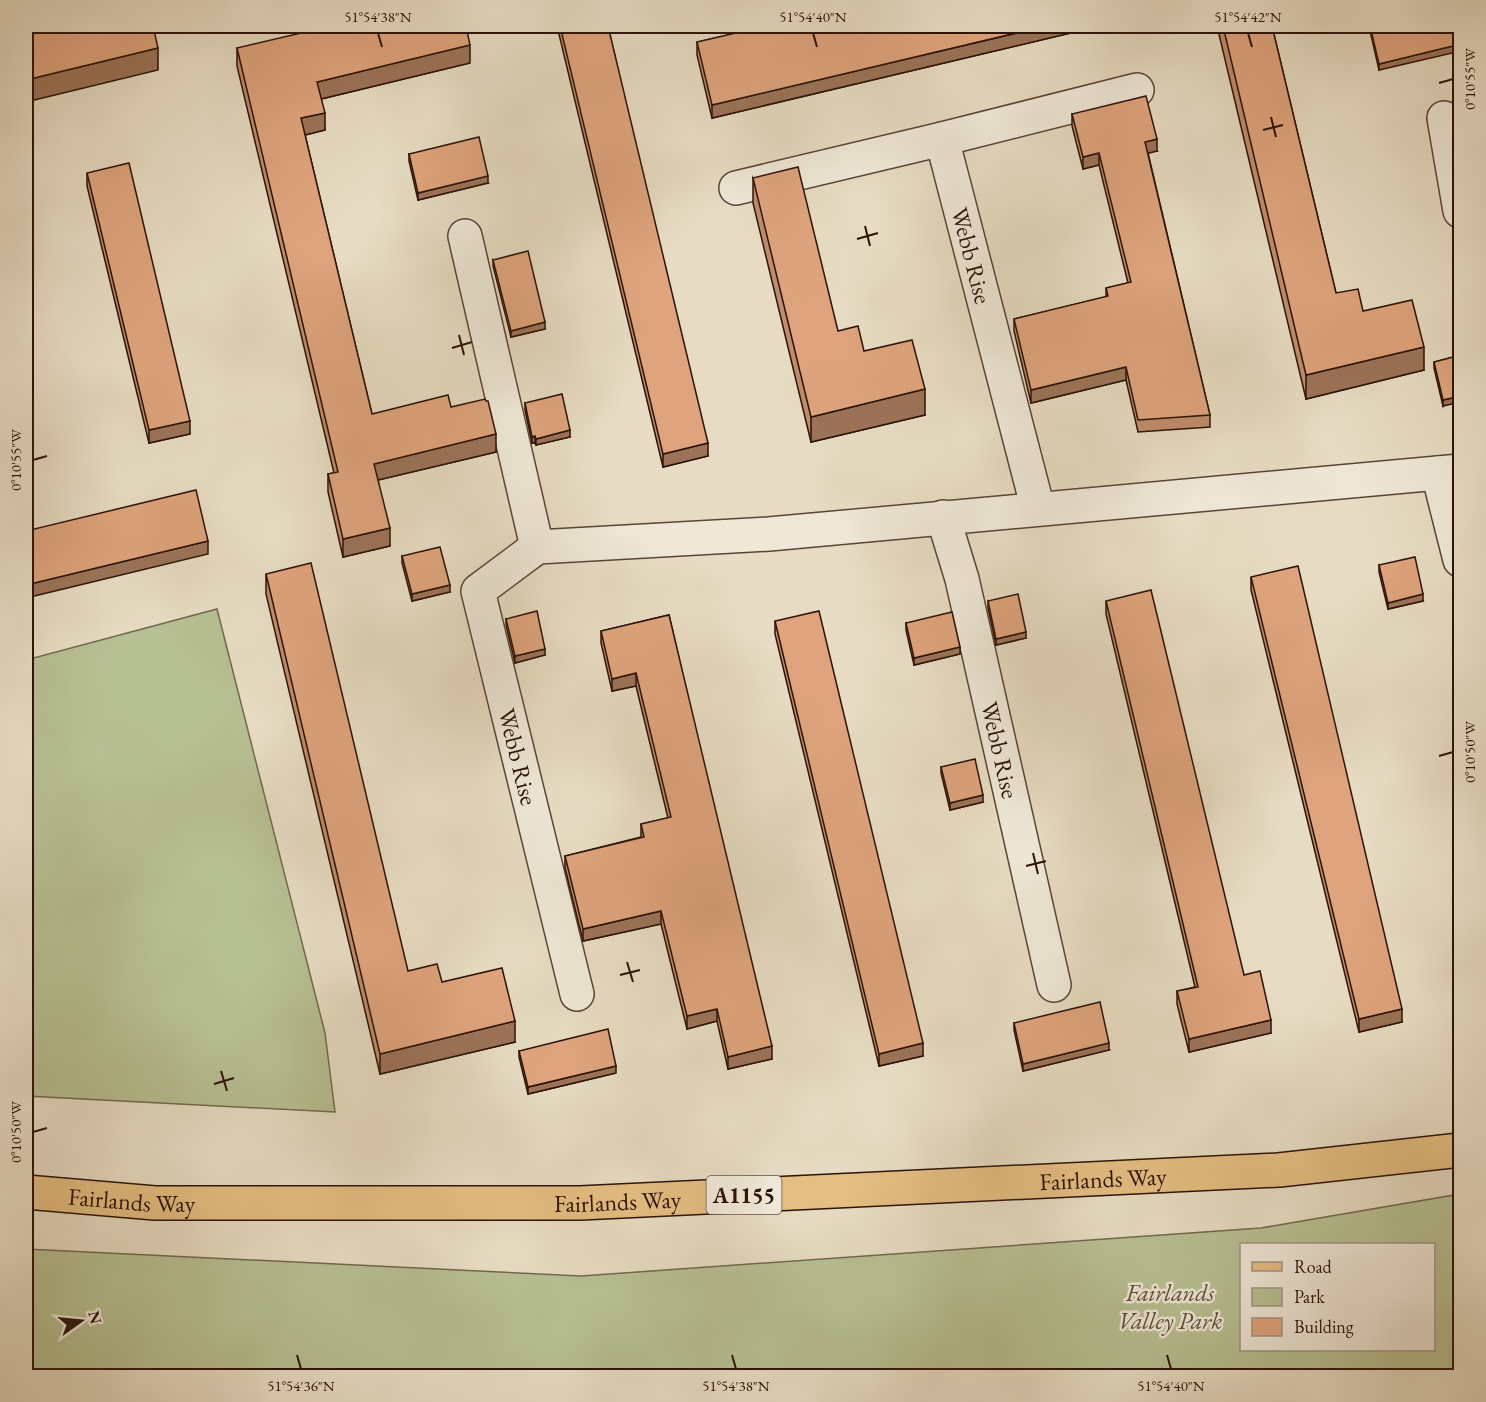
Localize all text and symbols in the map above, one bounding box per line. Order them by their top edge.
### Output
text: 51°54'38"N [344,7,412,26]
text: 51°54'40"N [779,7,847,26]
text: 51°54'42"N [1214,7,1282,26]
text: 0°10'55"W [1460,48,1479,110]
street label: Webb Rise [945,204,1000,307]
text: 0°10'55"W [6,429,25,491]
street label: Webb Rise [975,698,1027,801]
street label: Webb Rise [492,705,545,808]
text: 0°10'50"W [1460,721,1479,783]
text: 0°10'50"W [6,1101,25,1163]
street label: Fairlands Way [1039,1160,1168,1197]
road number: A1155 [706,1176,782,1214]
street label: Fairlands Way [67,1180,196,1219]
street label: Fairlands Way [554,1183,682,1219]
legend [1240,1243,1435,1351]
text: Road [1294,1255,1333,1278]
park label: Fairlands Valley Park [1118,1277,1222,1336]
text: Park [1294,1285,1325,1308]
north arrow [51,1291,111,1351]
text: N [83,1308,107,1326]
text: Building [1294,1315,1354,1338]
text: 51°54'36"N [267,1376,335,1395]
text: 51°54'38"N [702,1376,770,1395]
text: 51°54'40"N [1137,1376,1205,1395]

